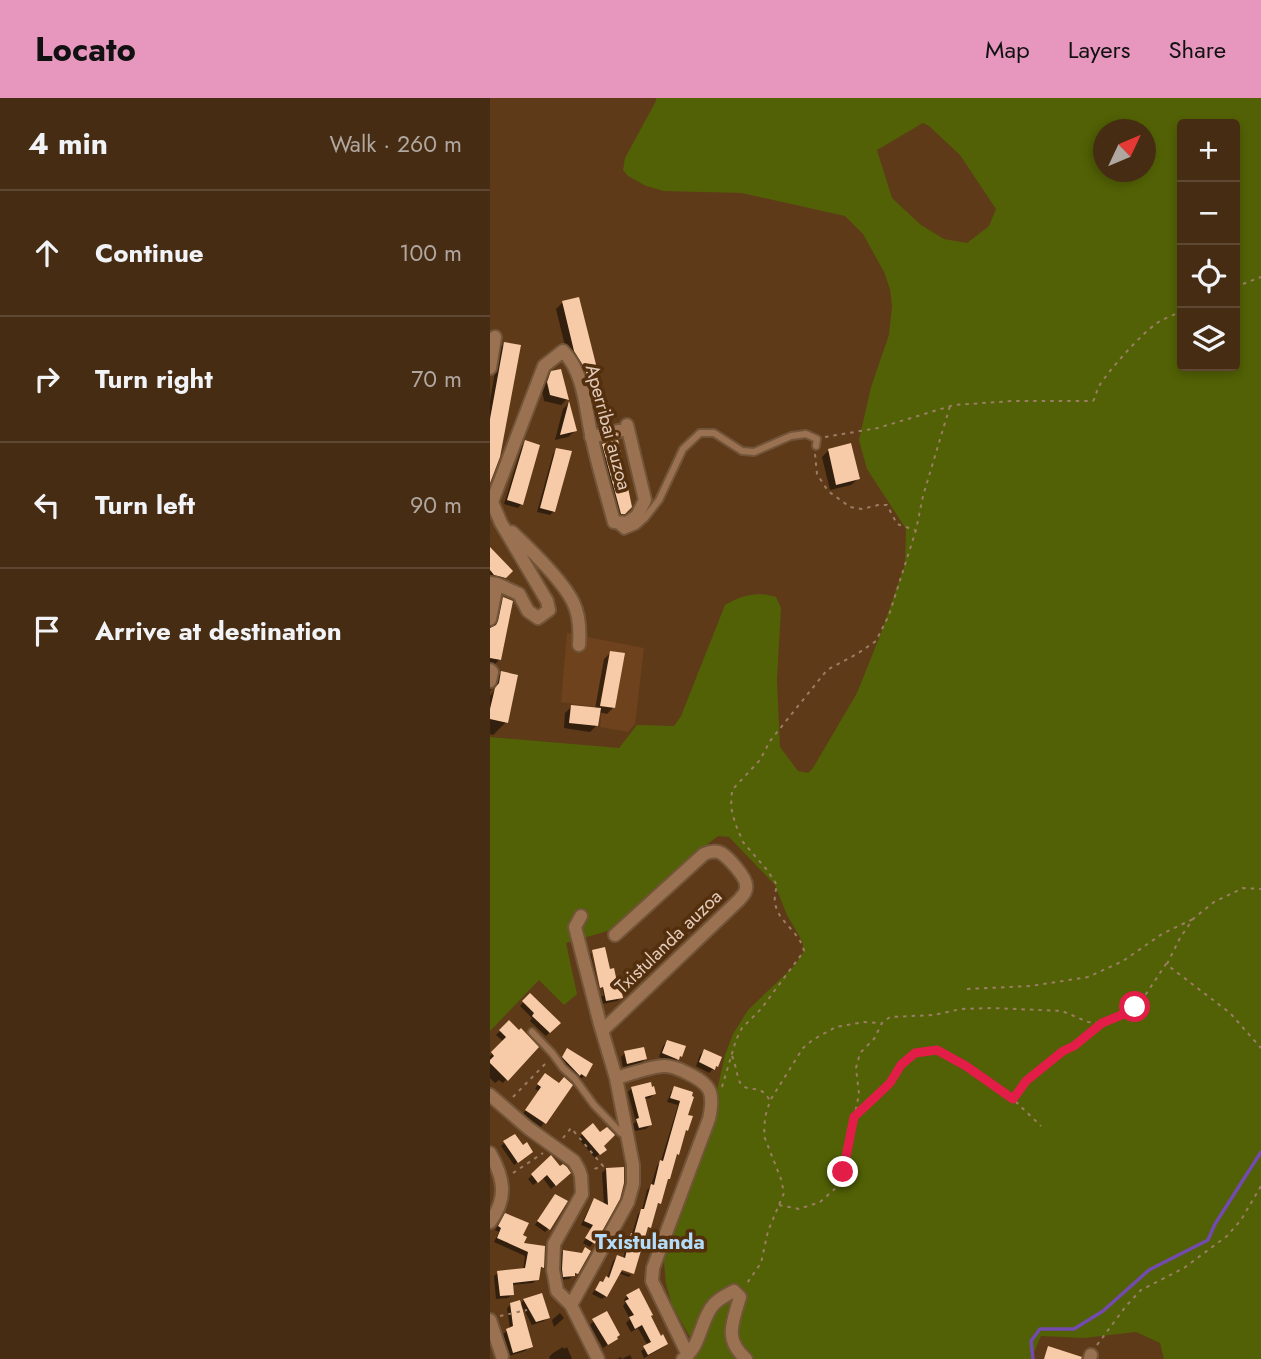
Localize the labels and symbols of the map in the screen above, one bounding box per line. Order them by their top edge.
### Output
north arrow [1093,119,1156,182]
street label: Aperribai auzoa [579,361,638,493]
street label: Txistulanda auzoa [609,883,728,1000]
route start [1119,991,1150,1022]
route end [827,1156,858,1187]
district label: Txistulanda [595,1227,705,1257]

